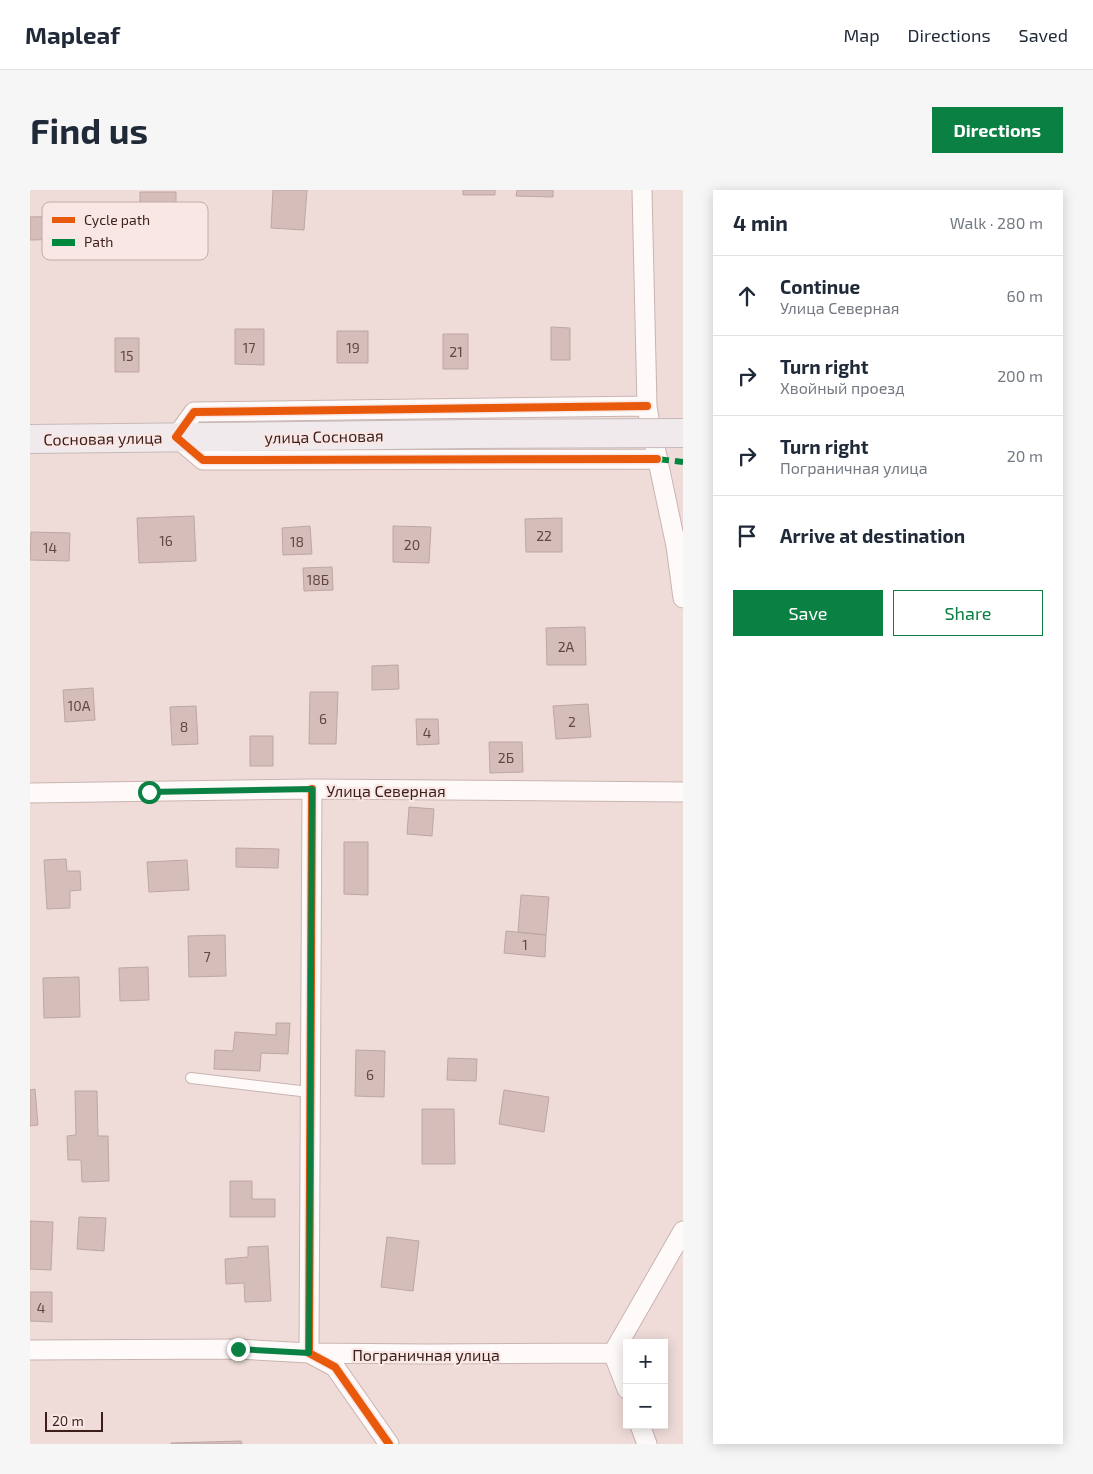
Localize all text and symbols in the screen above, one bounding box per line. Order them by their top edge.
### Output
text: Mapleaf [25,20,120,49]
text: Map [843,24,880,46]
text: Directions [908,24,991,46]
text: Saved [1019,24,1068,46]
button: Directions [932,107,1063,153]
text: Find us [30,109,148,151]
legend [42,202,208,260]
text: 4 min [733,210,788,235]
text: Cycle path [84,211,150,228]
text: Walk · 280 m [950,213,1043,232]
text: Path [84,233,113,250]
text: Continue [780,275,860,298]
icon: ahead [733,282,761,310]
text: 60 m [1007,286,1043,305]
text: Улица Северная [780,298,899,317]
house number: 17 [243,339,255,356]
house number: 19 [346,339,360,356]
house number: 21 [449,343,463,360]
house number: 15 [120,347,134,364]
text: Turn right [780,355,868,378]
icon: right [733,362,761,390]
text: 200 m [997,366,1043,385]
text: Хвойный проезд [780,378,905,397]
street label: улица Сосновая [264,425,384,448]
street label: Сосновая улица [43,427,163,450]
text: Turn right [780,435,868,458]
icon: right [733,442,761,470]
text: 20 m [1007,446,1043,465]
text: Пограничная улица [780,458,928,477]
icon: arrive [733,522,761,550]
text: Arrive at destination [780,524,965,547]
house number: 22 [536,527,552,544]
house number: 16 [159,532,173,549]
house number: 18 [290,533,304,550]
house number: 20 [404,536,420,553]
house number: 14 [43,539,57,556]
house number: 18Б [307,571,329,588]
button: Save [733,590,883,636]
button: Share [893,590,1043,636]
house number: 2А [558,638,575,655]
house number: 10А [68,697,91,714]
house number: 6 [319,710,327,727]
house number: 2 [568,713,576,730]
house number: 8 [180,718,188,735]
house number: 4 [423,724,431,741]
house number: 2Б [498,749,514,766]
route start [138,781,161,804]
street label: Улица Северная [326,781,446,800]
house number: 1 [522,936,528,953]
house number: 7 [203,948,211,965]
house number: 6 [366,1066,374,1083]
house number: 4 [37,1299,45,1316]
route end [227,1338,250,1361]
map controls [623,1339,668,1429]
button: + [623,1339,668,1384]
street label: Пограничная улица [352,1345,500,1365]
button: − [623,1384,668,1429]
scale bar [45,1409,102,1432]
text: 20 m [52,1412,84,1429]

